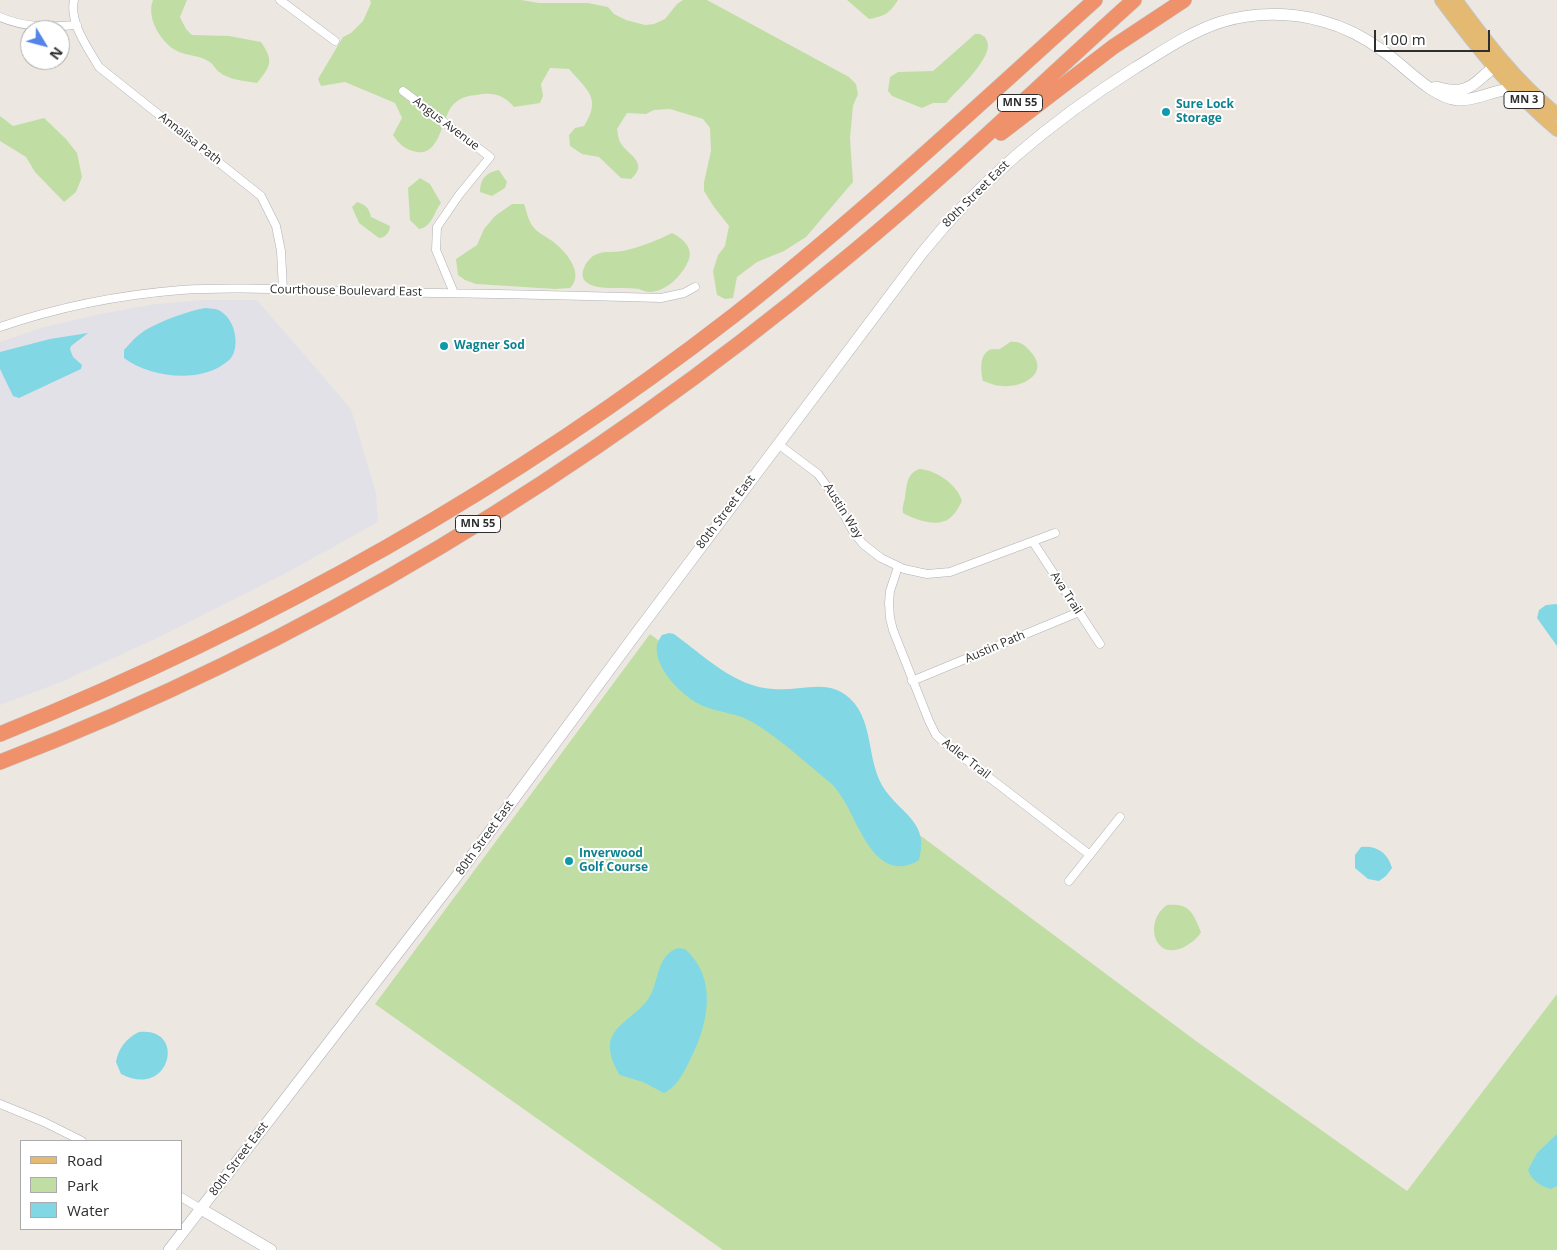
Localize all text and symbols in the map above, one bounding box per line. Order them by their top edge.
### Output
north arrow [20,20,70,70]
scale bar [1377,20,1493,52]
text: 100 m [1382,29,1426,49]
text: N [46,43,68,64]
road number: MN 3 [1504,92,1544,108]
street label: Angus Avenue [410,94,482,154]
road number: MN 55 [998,95,1042,112]
place label: Sure Lock Storage [1176,98,1234,126]
marker: Sure Lock Storage [1160,106,1172,118]
street label: Annalisa Path [156,110,224,168]
street label: 80th Street East [940,158,1012,230]
street label: Courthouse Boulevard East [270,282,422,300]
place label: Wagner Sod [454,339,525,353]
marker: Wagner Sod [438,340,450,352]
street label: 80th Street East [694,472,758,552]
street label: Austin Way [820,481,866,541]
road number: MN 55 [456,516,500,532]
street label: Ava Trail [1047,569,1085,617]
street label: Austin Path [963,628,1027,666]
street label: Adler Trail [939,736,993,782]
street label: 80th Street East [453,798,517,878]
place label: Inverwood Golf Course [579,847,648,875]
marker: Inverwood Golf Course [563,855,575,867]
street label: 80th Street East [207,1119,271,1199]
legend [20,1140,182,1230]
text: Road [67,1150,103,1170]
text: Park [67,1175,98,1195]
text: Water [67,1200,109,1220]

